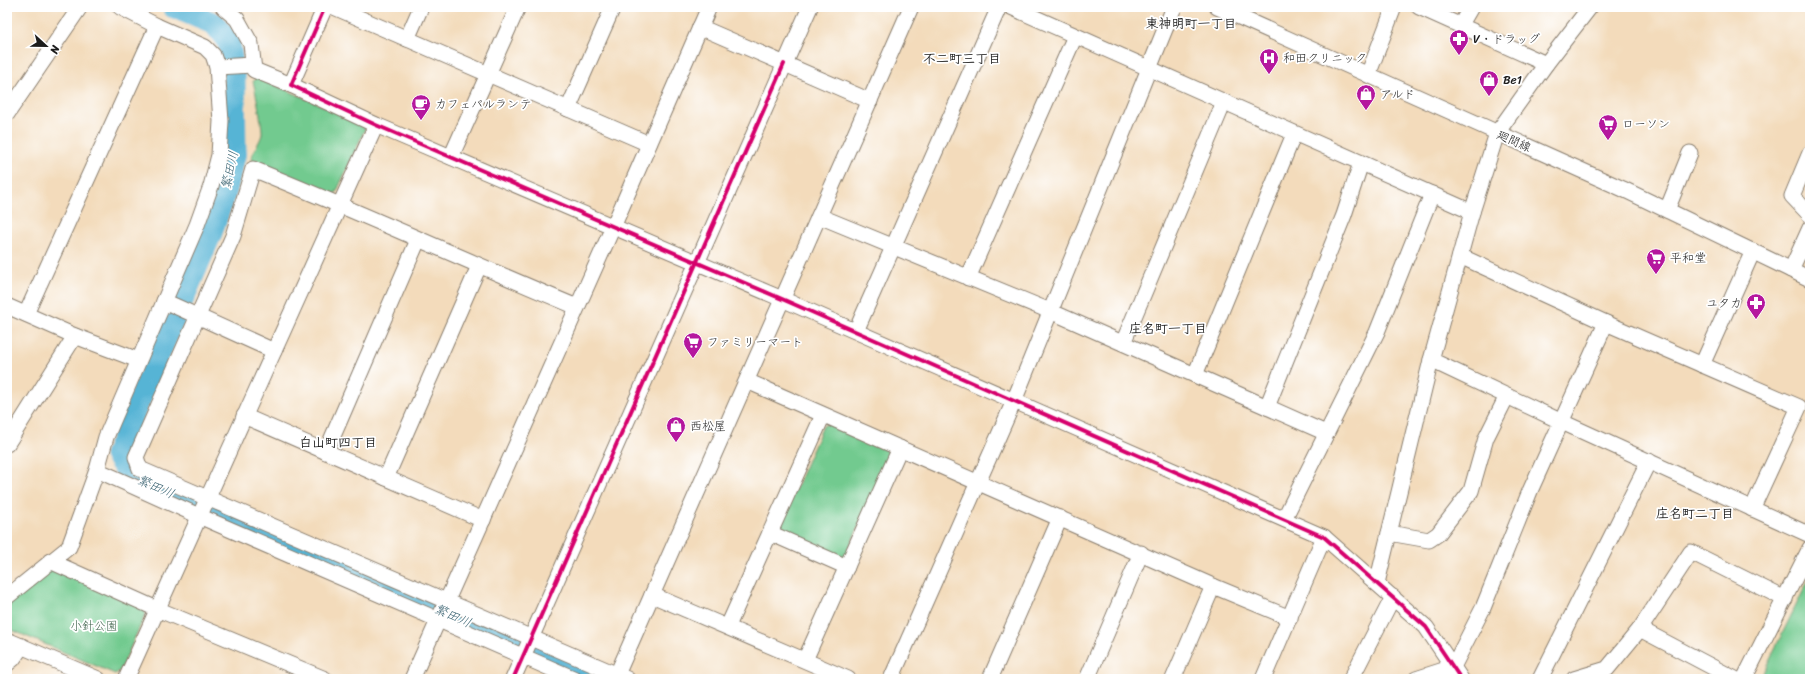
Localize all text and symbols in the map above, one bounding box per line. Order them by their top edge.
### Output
district label: 東神明町一丁目 [1145,12,1237,35]
north arrow [26,26,66,66]
pharmacy icon: V・ドラッグ [1448,28,1470,56]
place label: V・ドラッグ [1473,28,1540,50]
text: N [44,42,65,57]
district label: 不二町三丁目 [923,47,1001,70]
hospital icon: 和田クリニック [1258,47,1280,75]
place label: 和田クリニック [1283,47,1367,69]
shop icon: Be1 [1478,69,1500,97]
place label: Be1 [1503,69,1522,91]
shop icon: アルド [1355,83,1377,111]
place label: アルド [1380,83,1415,105]
cafe icon: カフェパルランテ [410,93,432,121]
place label: カフェパルランテ [435,93,532,115]
supermarket icon: ローソン [1597,113,1619,141]
place label: ローソン [1622,113,1670,135]
street label: 廻間線 [1493,124,1535,158]
water label: 繁田川 [214,149,245,192]
supermarket icon: 平和堂 [1645,247,1667,275]
place label: 平和堂 [1670,247,1706,269]
place label: ユタカ [1706,292,1742,314]
pharmacy icon: ユタカ [1745,292,1767,320]
district label: 庄名町一丁目 [1129,317,1207,340]
supermarket icon: ファミリーマート [682,331,704,359]
place label: ファミリーマート [707,331,803,353]
shop icon: 西松屋 [665,415,687,443]
place label: 西松屋 [690,415,726,437]
district label: 白山町四丁目 [299,431,377,454]
water label: 繁田川 [133,468,178,505]
district label: 庄名町二丁目 [1656,502,1734,525]
water label: 繁田川 [430,597,475,634]
park label: 小針公園 [70,615,118,637]

